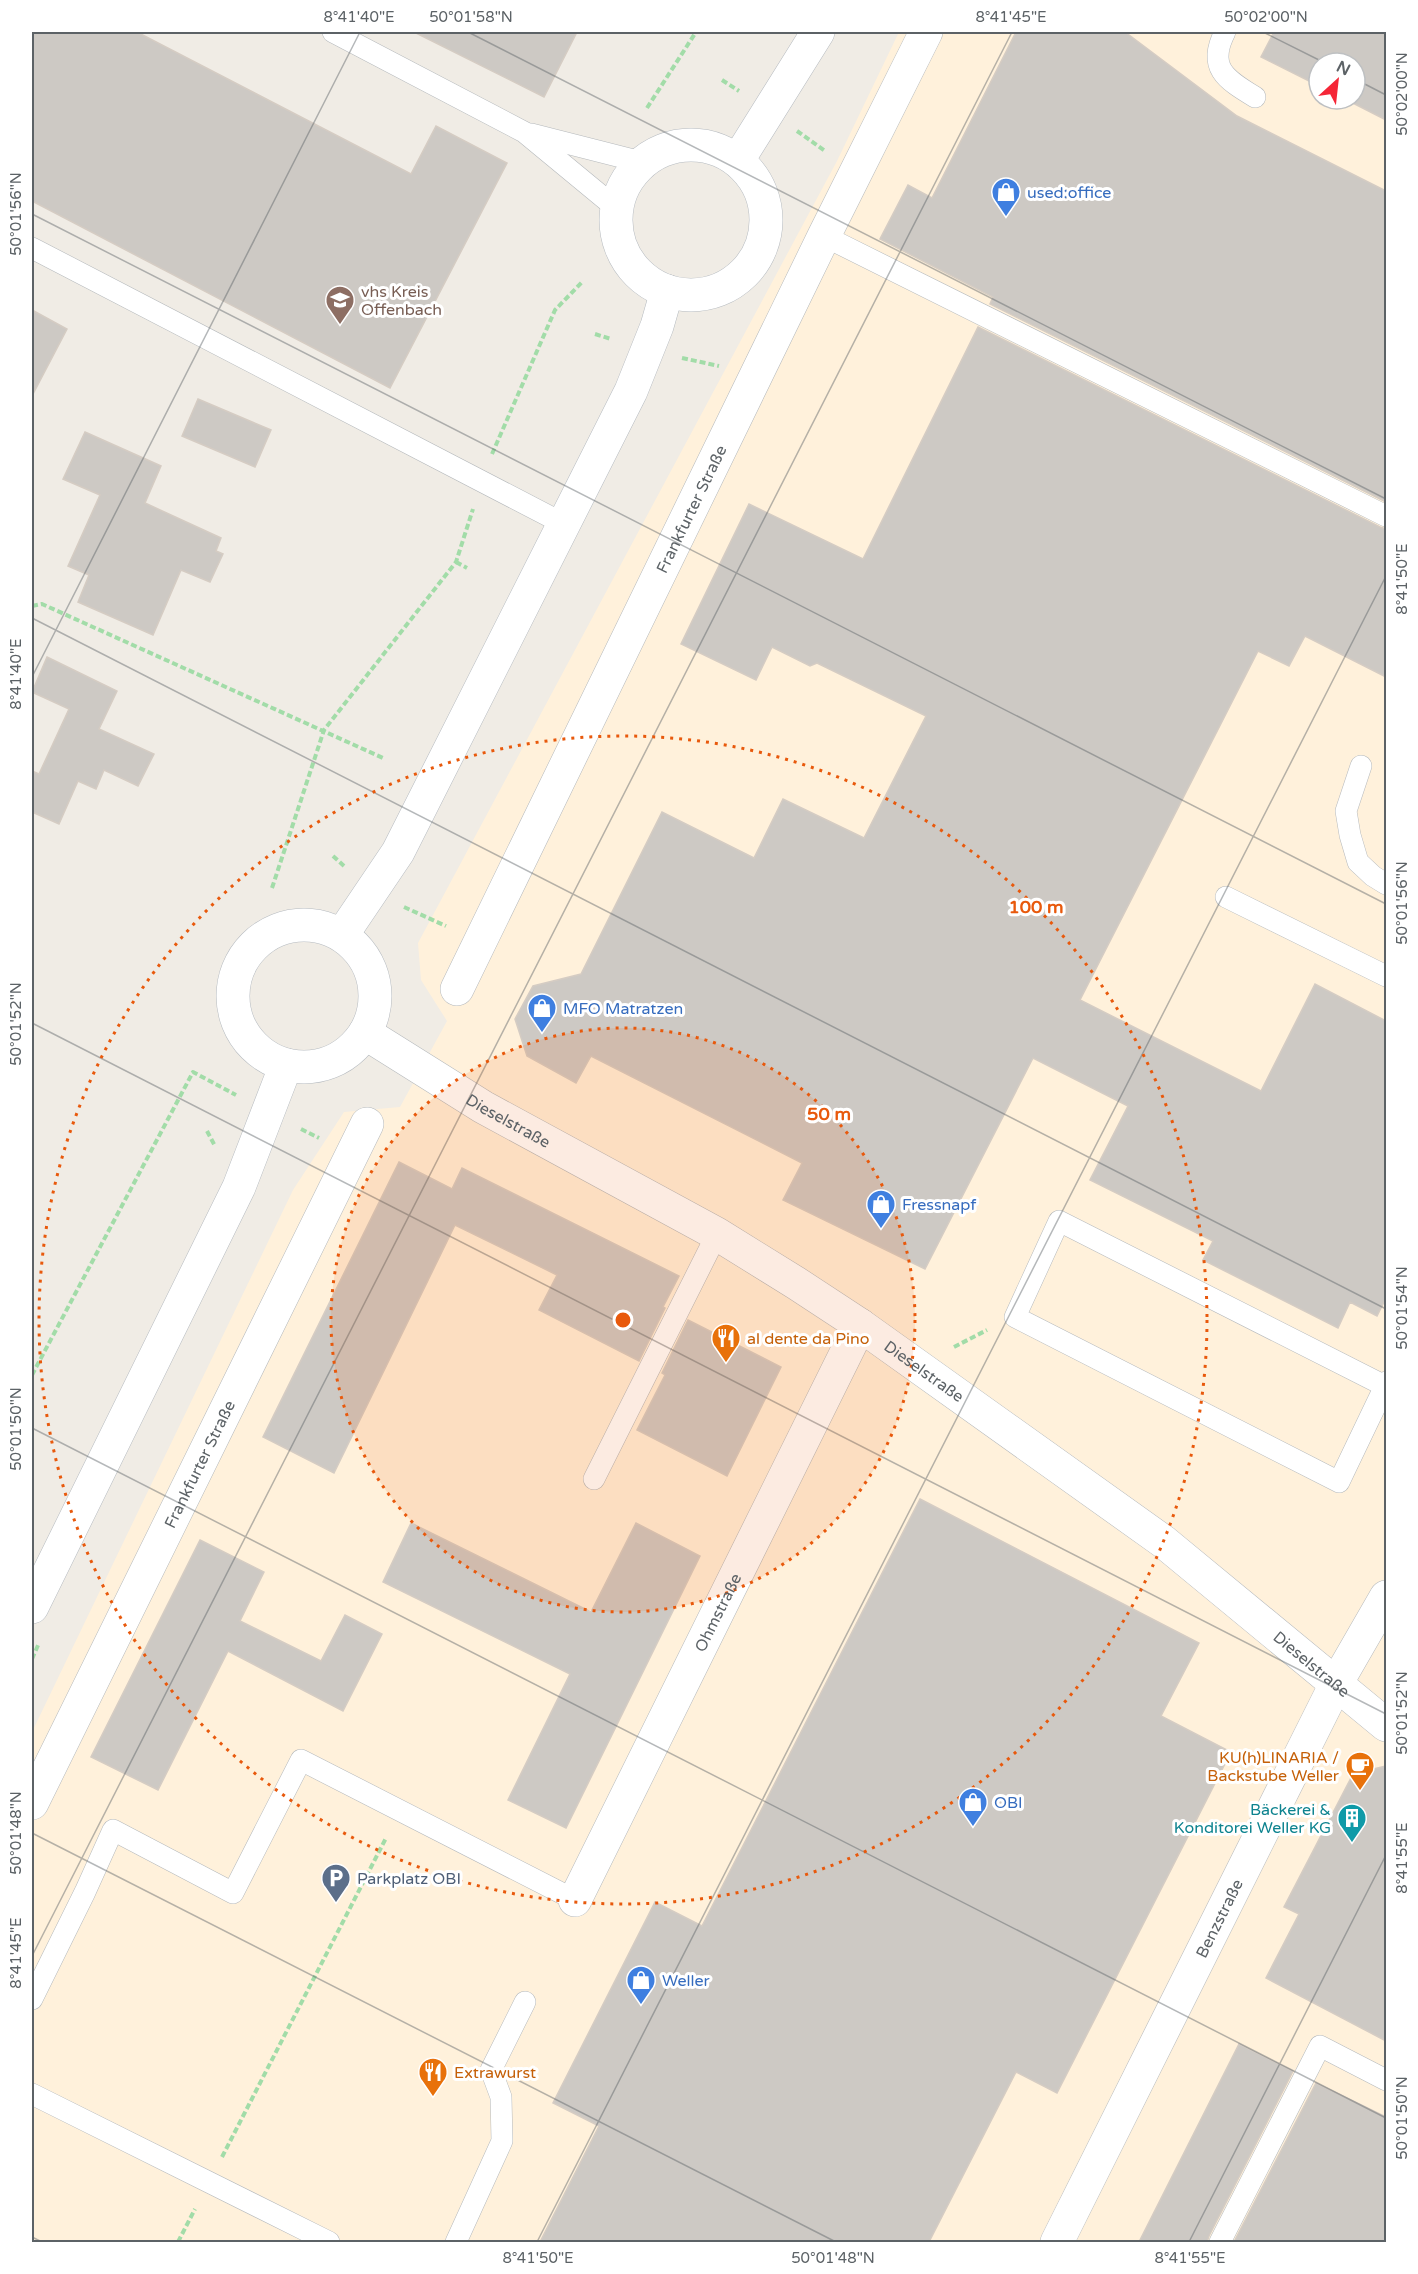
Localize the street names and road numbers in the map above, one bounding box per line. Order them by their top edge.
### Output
street label: Frankfurter Straße [652,442,731,577]
street label: Dieselstraße [462,1090,554,1153]
street label: Dieselstraße [880,1336,967,1407]
street label: Frankfurter Straße [160,1397,240,1532]
street label: Ohmstraße [691,1570,746,1655]
street label: Dieselstraße [1269,1627,1353,1702]
street label: Benzstraße [1192,1876,1248,1961]

